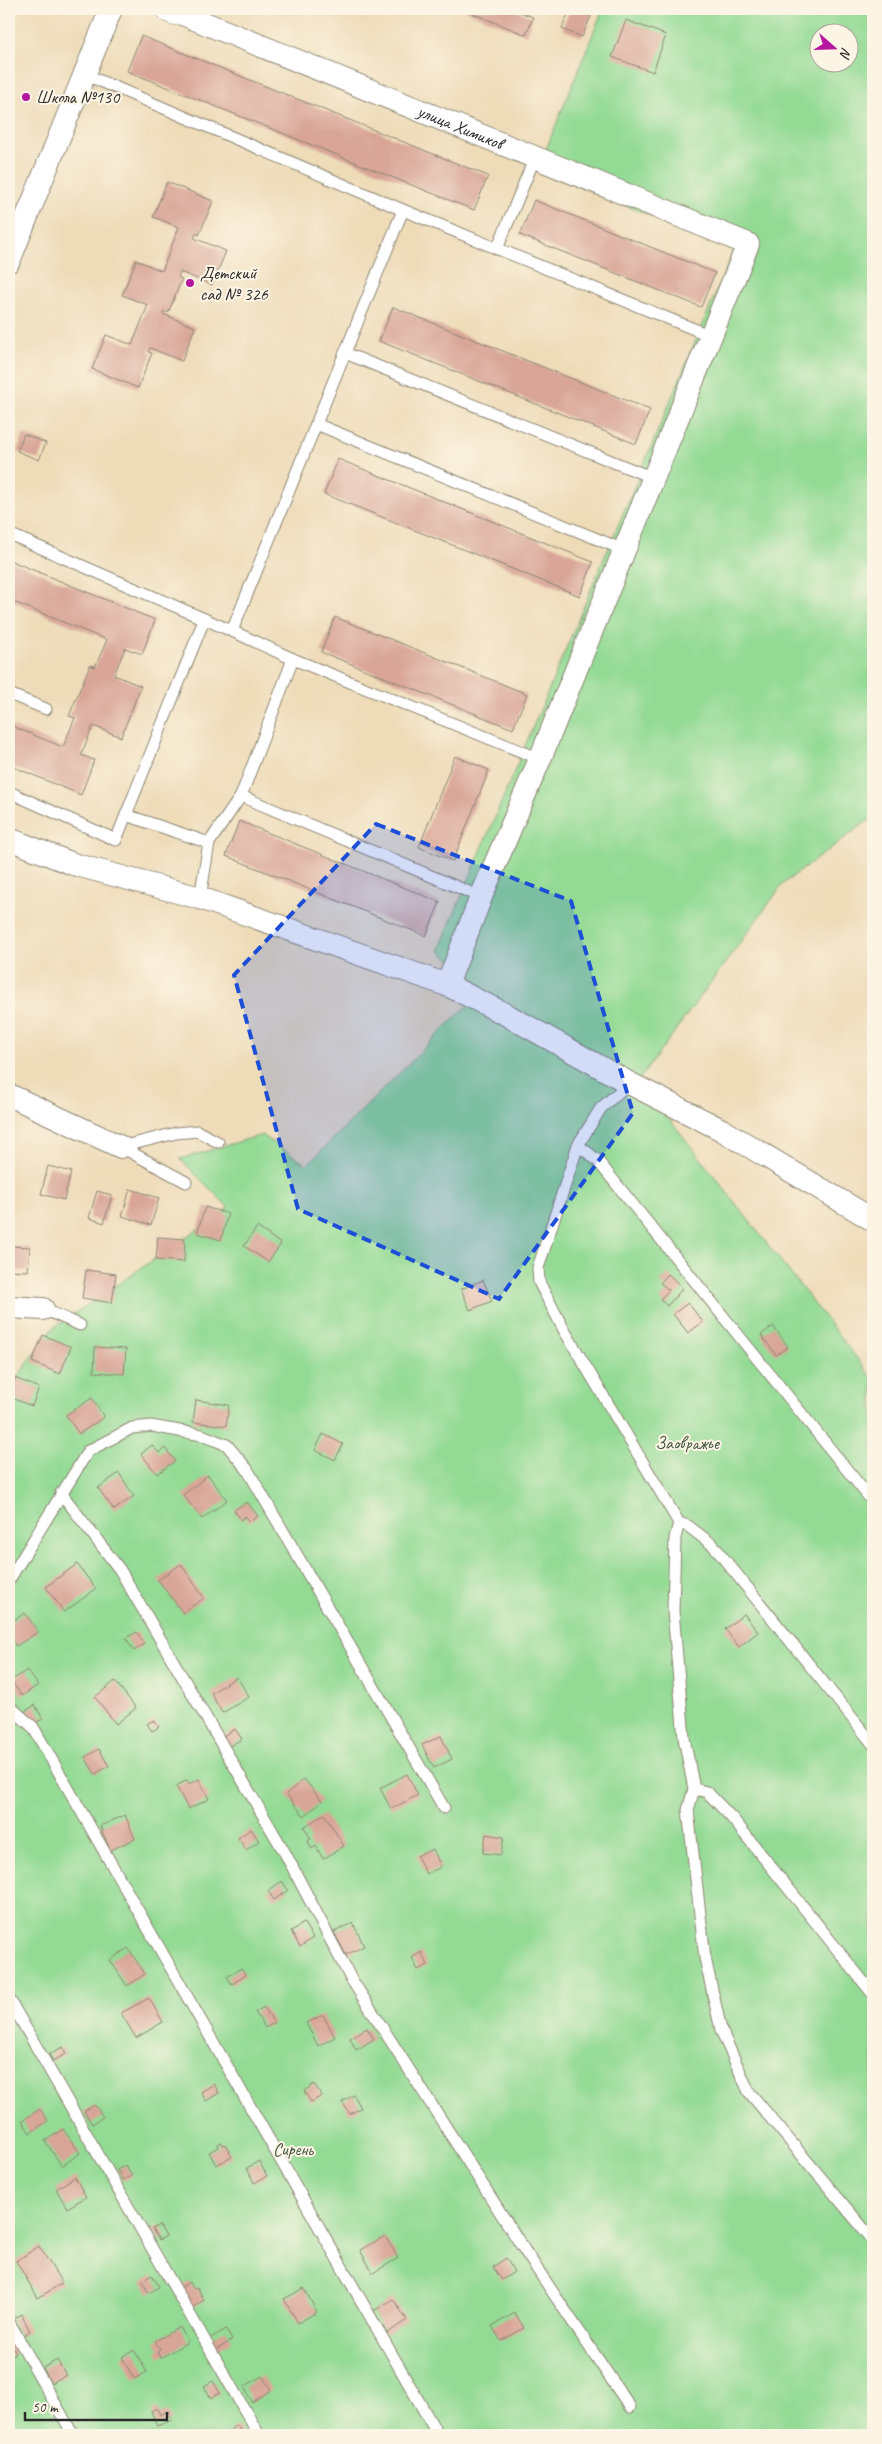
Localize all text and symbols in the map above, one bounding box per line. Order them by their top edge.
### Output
north arrow [810,22,860,72]
text: N [835,45,855,61]
place label: Школа №130 [36,86,121,108]
marker: Школа №130 [20,91,32,103]
street label: улица Химиков [413,99,509,155]
place label: Детский сад № 326 [200,262,269,305]
marker: Детский сад № 326 [184,277,196,289]
park label: Заовражье [655,1432,720,1454]
park label: Сирень [273,2138,315,2160]
scale bar [25,2389,168,2421]
text: 50 m [32,2398,59,2417]

